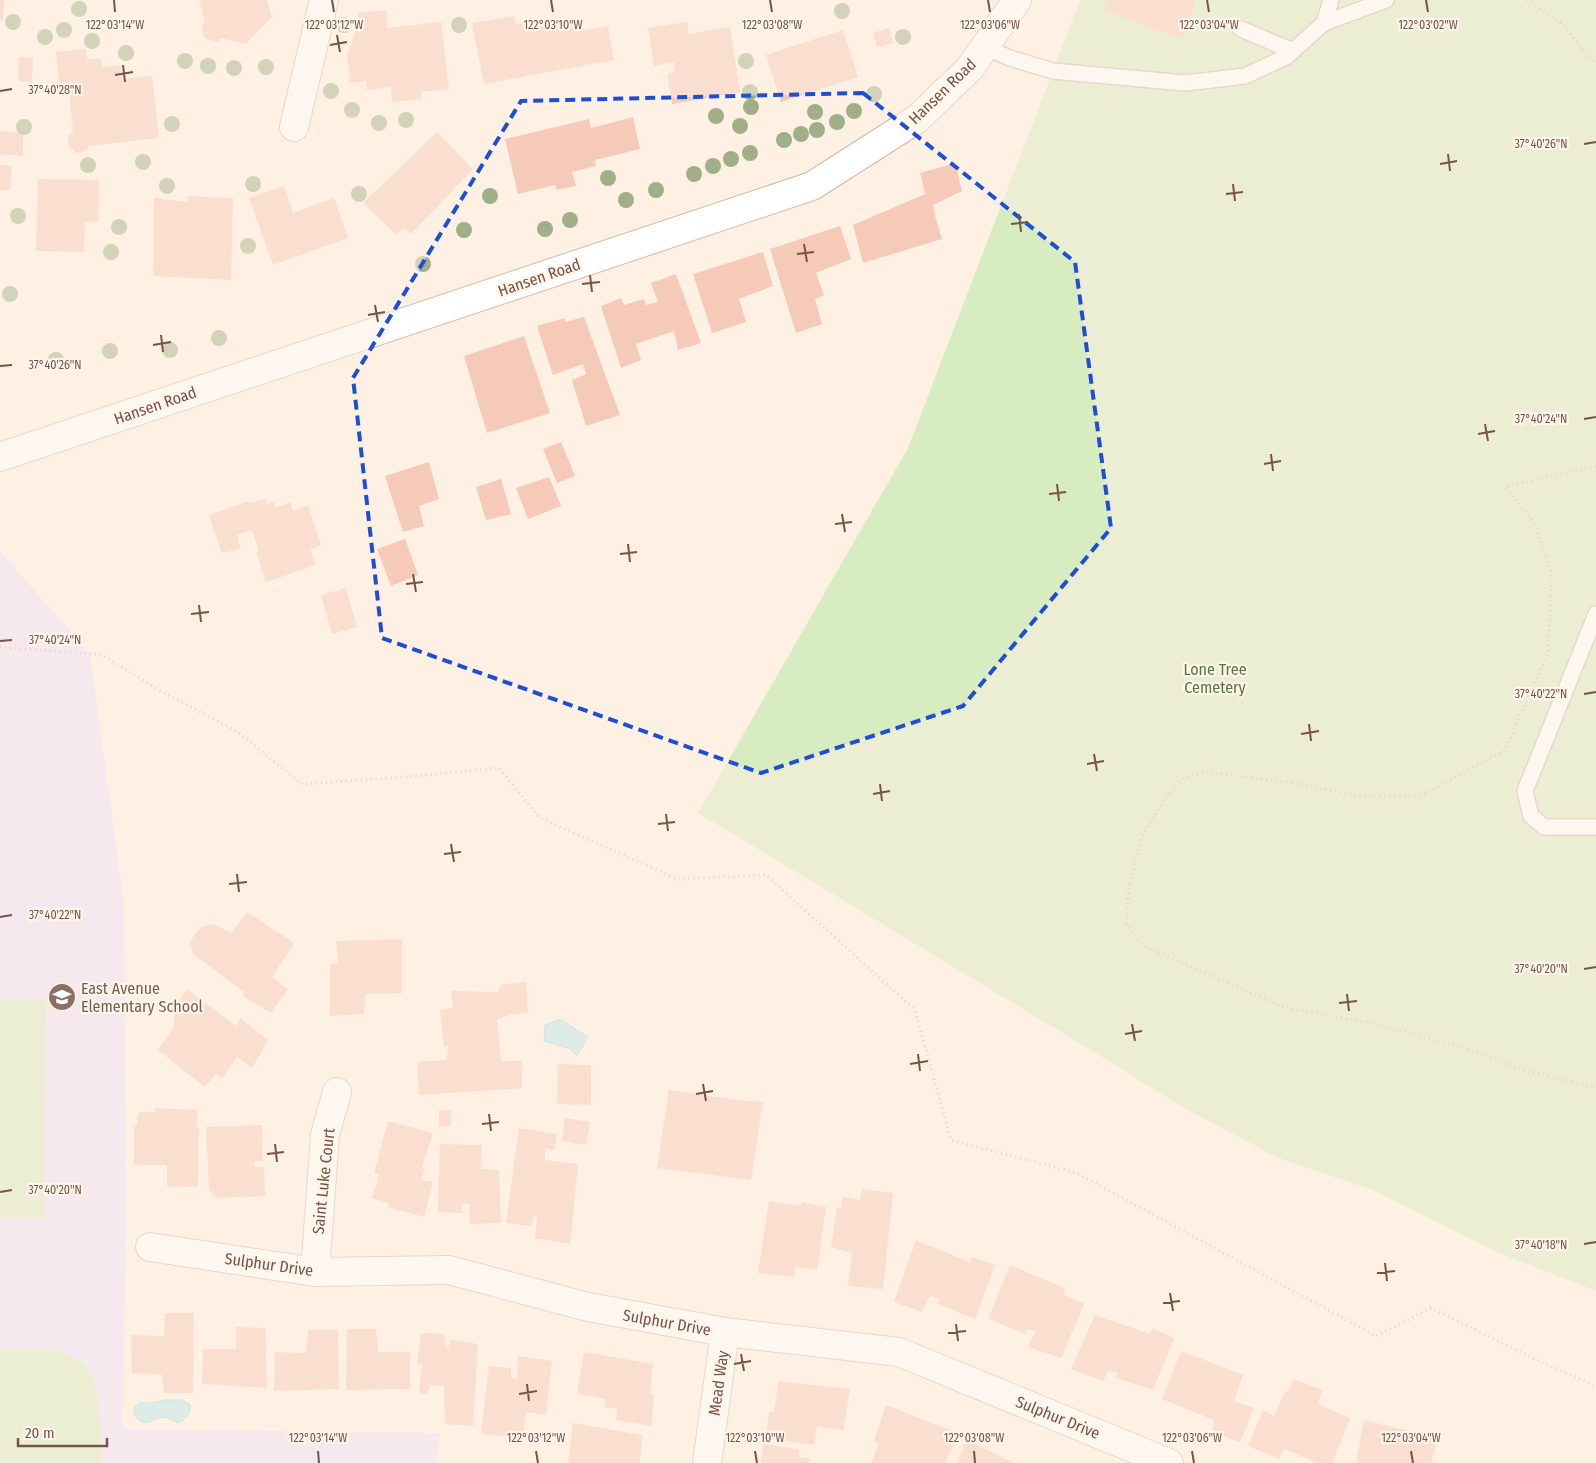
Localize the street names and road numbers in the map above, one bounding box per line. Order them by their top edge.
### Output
street label: Hansen Road [905,55,980,128]
street label: Hansen Road [495,254,583,300]
street label: Hansen Road [111,382,199,428]
street label: Saint Luke Court [308,1126,339,1235]
street label: Sulphur Drive [224,1249,314,1280]
street label: Sulphur Drive [621,1305,713,1340]
street label: Mead Way [705,1348,733,1417]
street label: Sulphur Drive [1013,1392,1103,1443]

